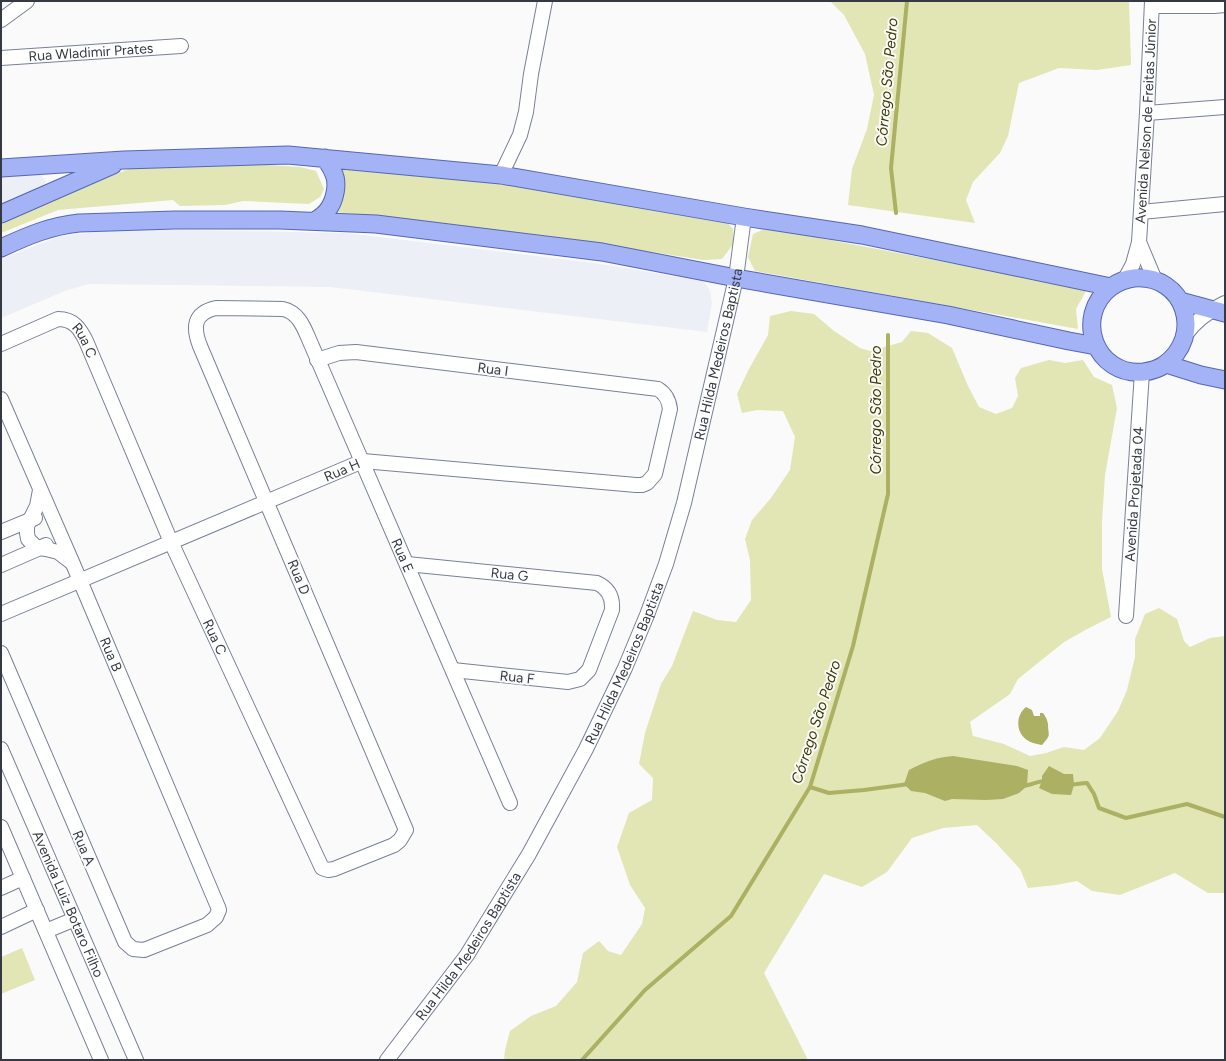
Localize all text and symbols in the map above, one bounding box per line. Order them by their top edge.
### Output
water label: Córrego São Pedro [872,17,902,147]
street label: Avenida Nelson de Freitas Júnior [1132,18,1160,224]
street label: Rua Wladimir Prates [28,40,154,65]
street label: Rua Hilda Medeiros Baptista [691,267,746,442]
street label: Rua C [68,319,100,361]
water label: Córrego São Pedro [867,345,885,474]
street label: Rua I [477,359,509,380]
street label: Avenida Projetada 04 [1122,426,1147,562]
street label: Rua H [321,455,363,486]
street label: Rua E [387,536,417,575]
street label: Rua D [284,557,314,597]
street label: Rua G [490,564,529,585]
street label: Rua Hilda Medeiros Baptista [581,580,668,747]
street label: Rua C [199,617,230,658]
street label: Rua B [96,635,125,674]
water label: Córrego São Pedro [788,658,845,786]
street label: Rua F [499,667,536,688]
street label: Avenida Luiz Botaro Filho [29,828,107,980]
street label: Rua A [69,828,99,869]
street label: Rua Hilda Medeiros Baptista [412,869,525,1024]

